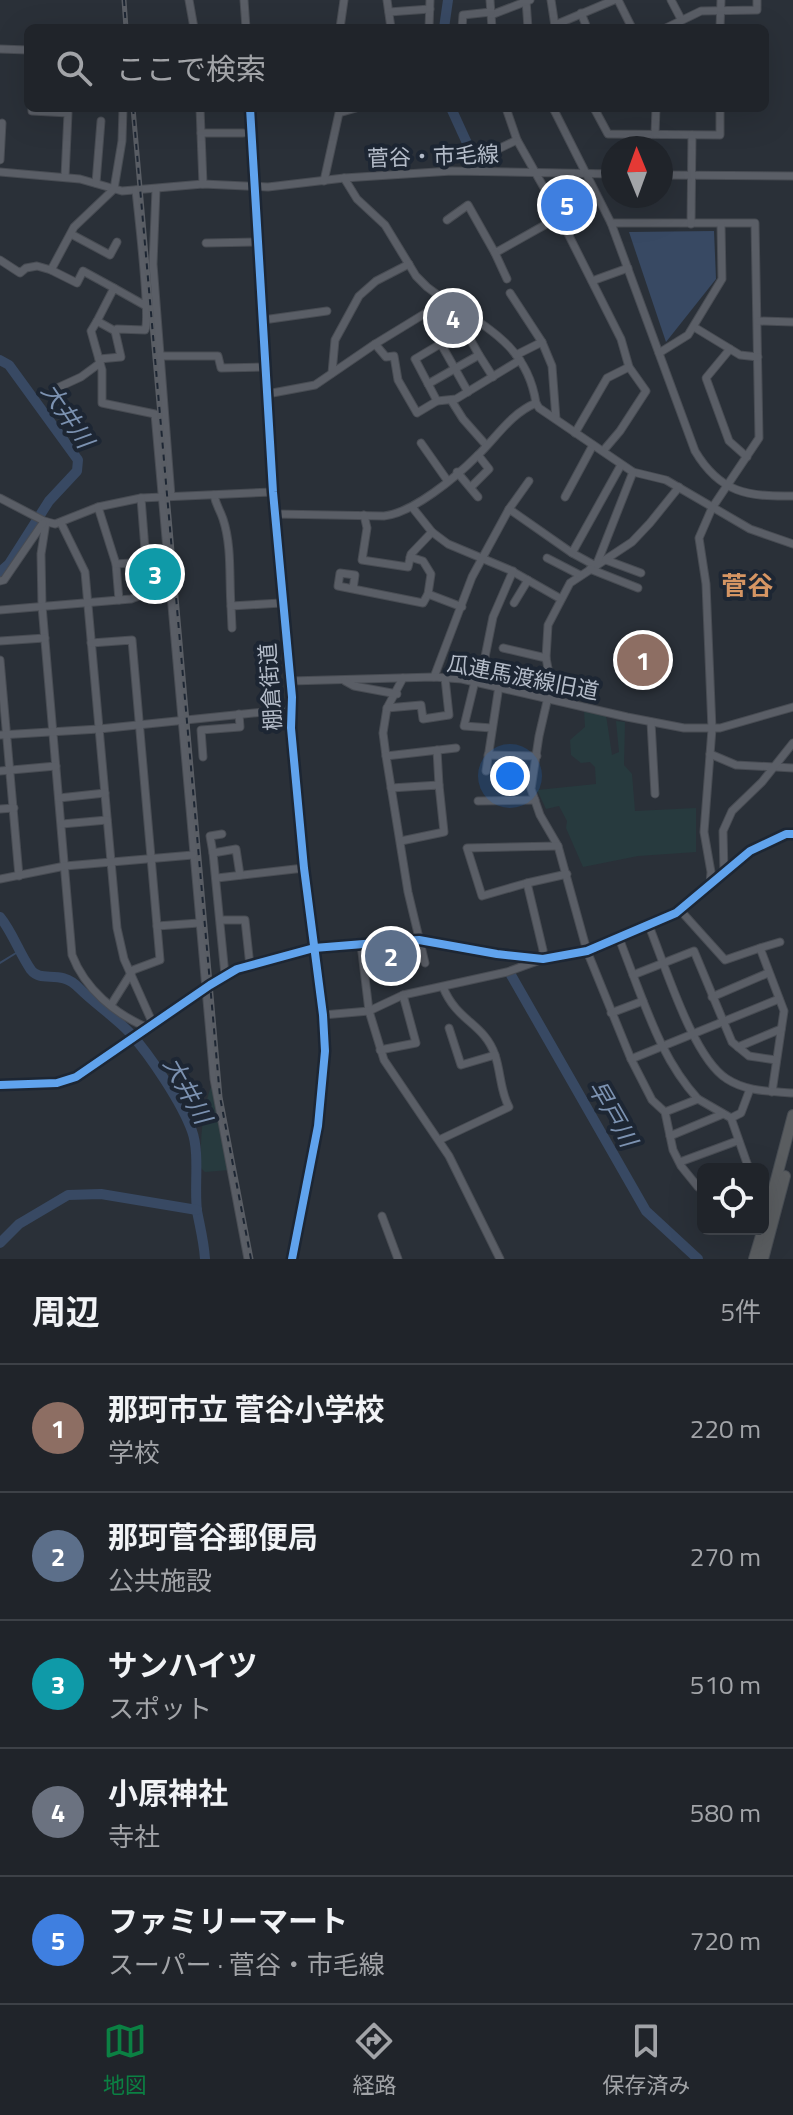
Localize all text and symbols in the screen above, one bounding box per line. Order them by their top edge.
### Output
search box [24,24,769,112]
icon: search [52,46,96,90]
text: ここで検索 [116,46,266,92]
north arrow [601,136,673,208]
street label: 菅谷・市毛線 [366,137,500,175]
pin: 5 [541,175,593,235]
pin: 4 [427,288,479,348]
water label: 大井川 [33,375,105,457]
pin: 3 [129,544,181,604]
district label: 菅谷 [721,566,773,605]
pin: 1 [617,630,669,690]
street label: 棚倉街道 [250,642,290,732]
street label: 瓜連馬渡線旧道 [444,646,602,708]
your location [490,756,530,796]
pin: 2 [365,926,417,986]
water label: 大井川 [155,1050,223,1133]
water label: 早戸川 [579,1073,648,1156]
map controls [697,1163,769,1235]
button: locate [697,1163,769,1235]
text: 周辺 [32,1285,100,1337]
text: 5件 [720,1292,761,1331]
text: 那珂市立 菅谷小学校 [108,1386,385,1432]
text: 1 [51,1409,65,1448]
text: 220 m [690,1409,761,1448]
text: 学校 [108,1433,160,1472]
text: 那珂菅谷郵便局 [108,1514,318,1560]
text: 2 [51,1537,65,1576]
text: 270 m [690,1537,761,1576]
text: 公共施設 [108,1561,212,1600]
text: サンハイツ [108,1642,257,1688]
text: 3 [51,1665,65,1704]
text: 510 m [690,1665,761,1704]
text: スポット [108,1689,212,1728]
text: 小原神社 [108,1770,228,1816]
text: 4 [51,1793,65,1832]
text: 580 m [690,1793,761,1832]
text: 寺社 [108,1817,160,1856]
text: ファミリーマート [108,1898,348,1944]
text: 5 [51,1921,65,1960]
text: 720 m [690,1921,761,1960]
text: スーパー · 菅谷・市毛線 [108,1945,385,1984]
tab: 地図 [103,2019,147,2102]
tab: 経路 [352,2019,396,2102]
tab: 保存済み [602,2019,690,2102]

